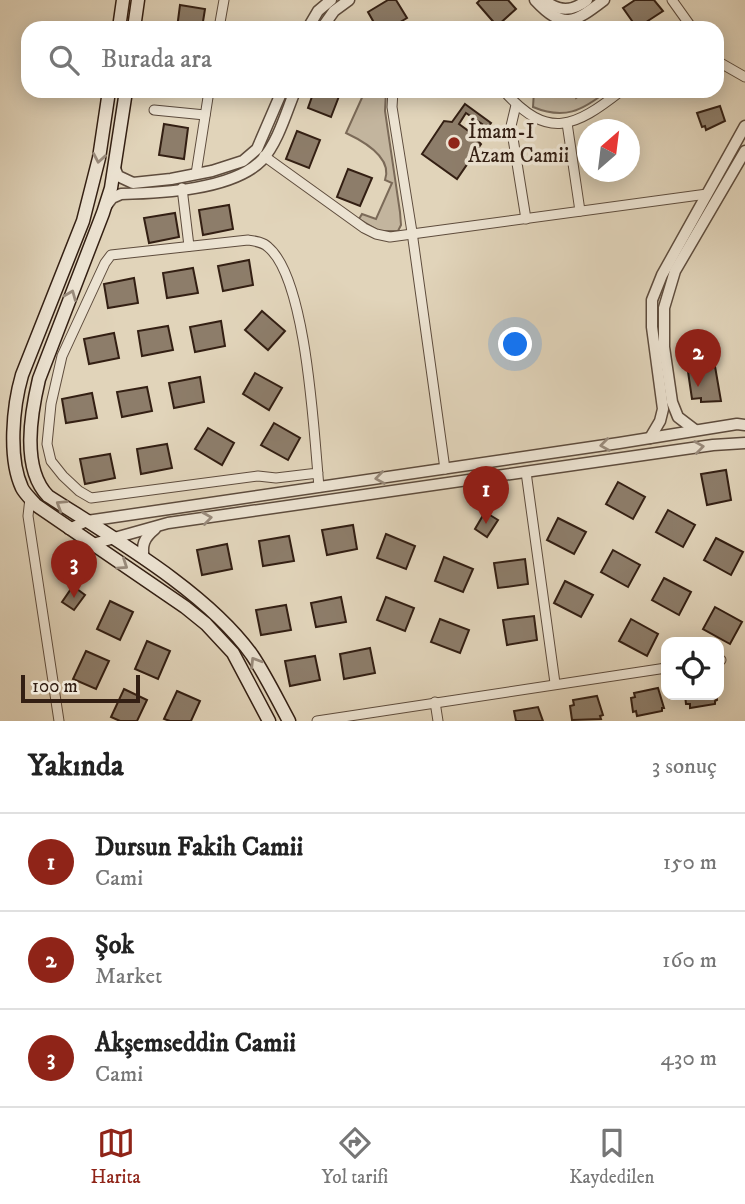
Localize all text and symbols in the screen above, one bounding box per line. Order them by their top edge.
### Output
search box [21,21,724,98]
icon: search [45,41,83,79]
text: Burada ara [101,43,212,76]
place label: İmam-I Azam Camii [468,118,569,169]
north arrow [577,119,640,182]
marker: İmam-I Azam Camii [446,135,462,151]
one-way arrow [92,152,107,164]
one-way arrow [62,290,76,302]
your location [498,327,532,361]
pin: 2 [675,329,721,387]
one-way arrow [599,438,611,453]
one-way arrow [693,439,705,454]
pin: 1 [463,466,509,524]
one-way arrow [374,470,386,485]
one-way arrow [56,500,69,513]
one-way arrow [201,510,213,525]
pin: 3 [51,540,97,598]
one-way arrow [115,556,128,569]
map controls [661,637,724,700]
button: locate [661,637,724,700]
one-way arrow [251,656,264,669]
scale bar [21,672,140,704]
text: 100 m [32,675,78,698]
text: Yakında [28,748,124,785]
text: 3 sonuç [652,752,717,781]
text: Dursun Fakih Camii [95,831,303,864]
text: 1 [47,848,55,877]
text: 150 m [663,848,717,877]
text: Cami [95,864,143,893]
text: Şok [95,929,134,962]
text: 2 [45,946,57,975]
text: 160 m [662,946,717,975]
text: Market [95,962,162,991]
text: Akşemseddin Camii [95,1027,296,1060]
text: 3 [47,1044,55,1073]
text: 430 m [661,1044,717,1073]
text: Cami [95,1060,143,1089]
tab: Harita [90,1124,141,1189]
tab: Yol tarifi [321,1124,388,1189]
tab: Kaydedilen [569,1124,655,1189]

